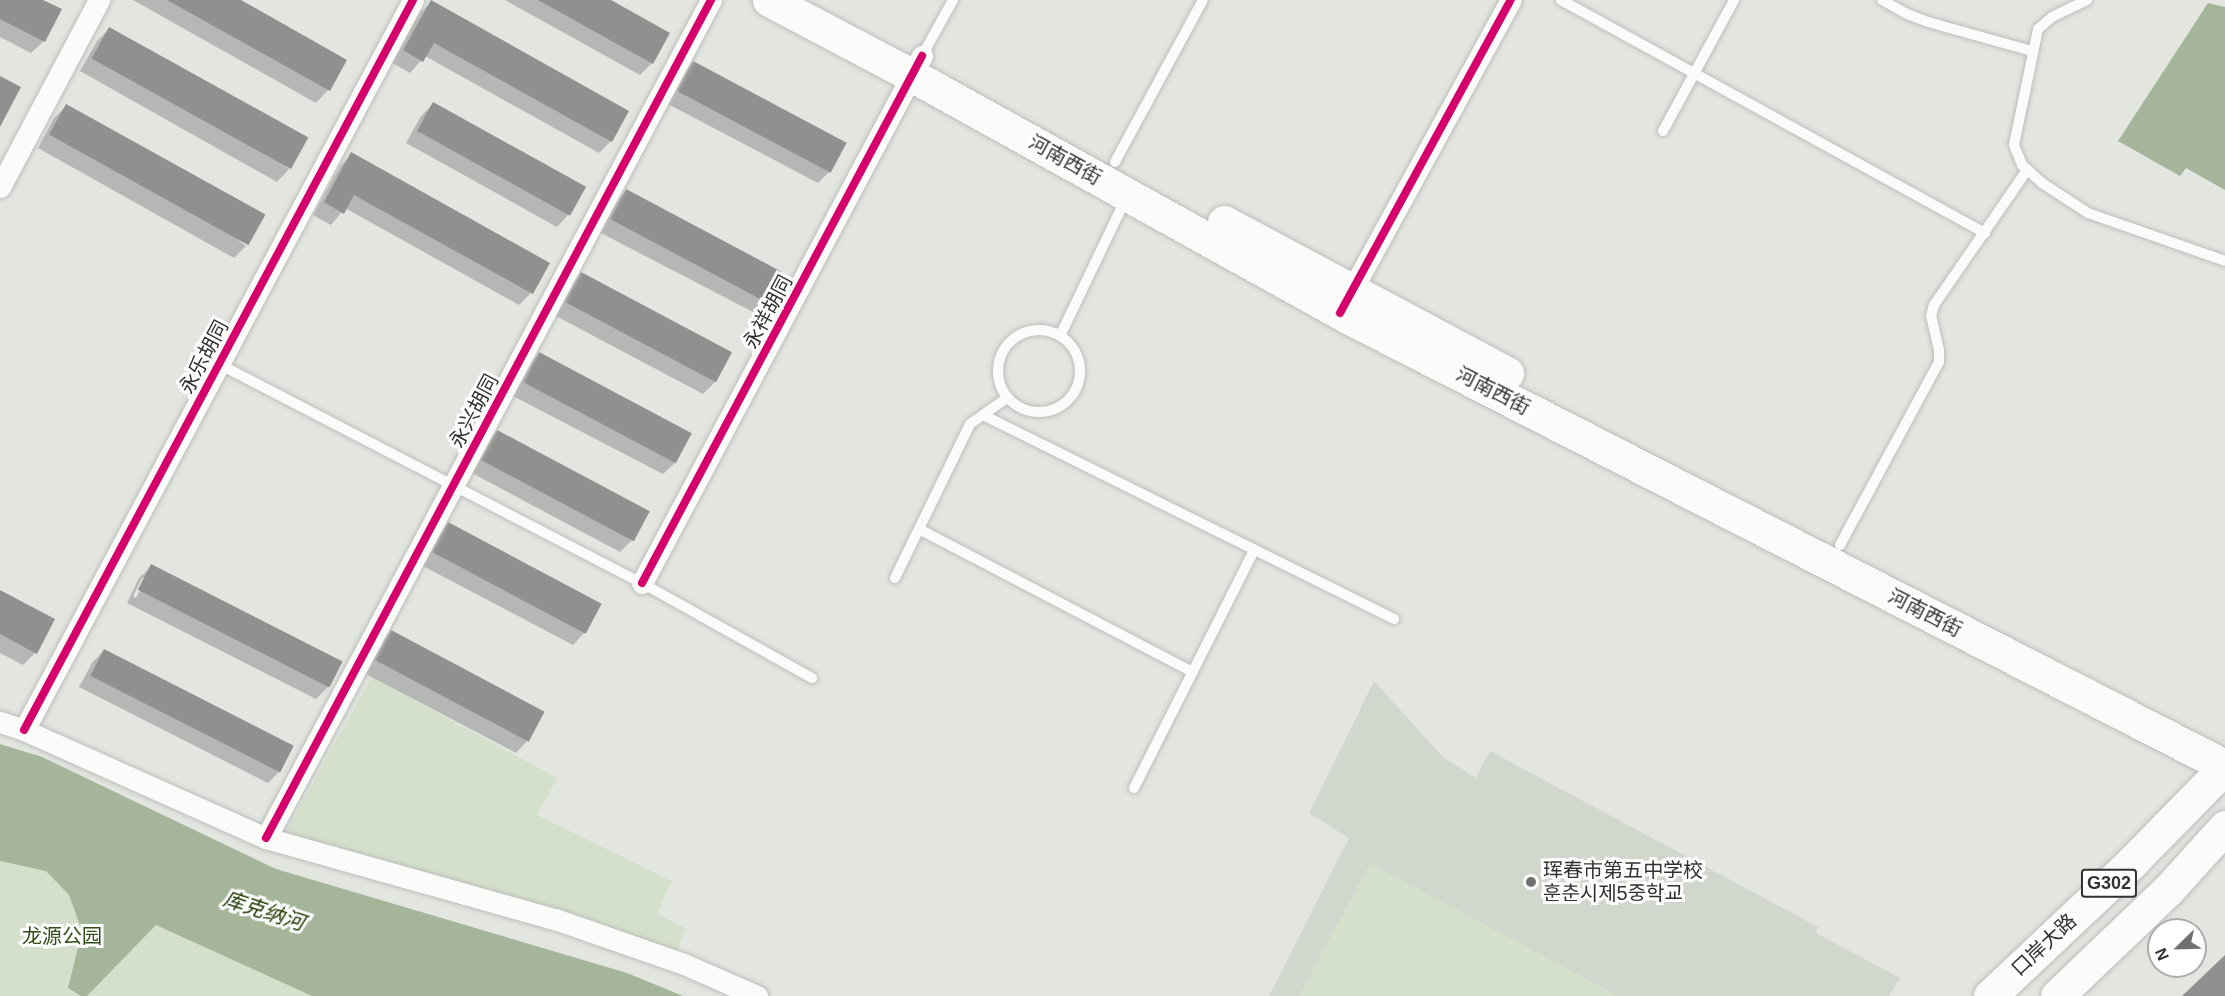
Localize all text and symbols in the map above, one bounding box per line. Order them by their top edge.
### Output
street label: 河南西街 [1024,130,1106,190]
street label: 永祥胡同 [739,271,797,353]
street label: 永乐胡同 [175,316,233,398]
street label: 河南西街 [1452,362,1534,420]
street label: 永兴胡同 [445,370,503,452]
street label: 河南西街 [1884,584,1966,642]
place label: 珲春市第五中学校 훈춘시제5중학교 [1543,858,1703,905]
road number: G302 [2080,868,2138,898]
marker: 珲春市第五中学校 훈춘시제5중학교 [1524,875,1538,889]
water label: 库克纳河 [220,886,308,936]
street label: 口岸大路 [2007,909,2081,981]
north arrow [2147,918,2207,978]
park label: 龙源公园 [22,924,102,948]
text: N [2152,946,2172,963]

